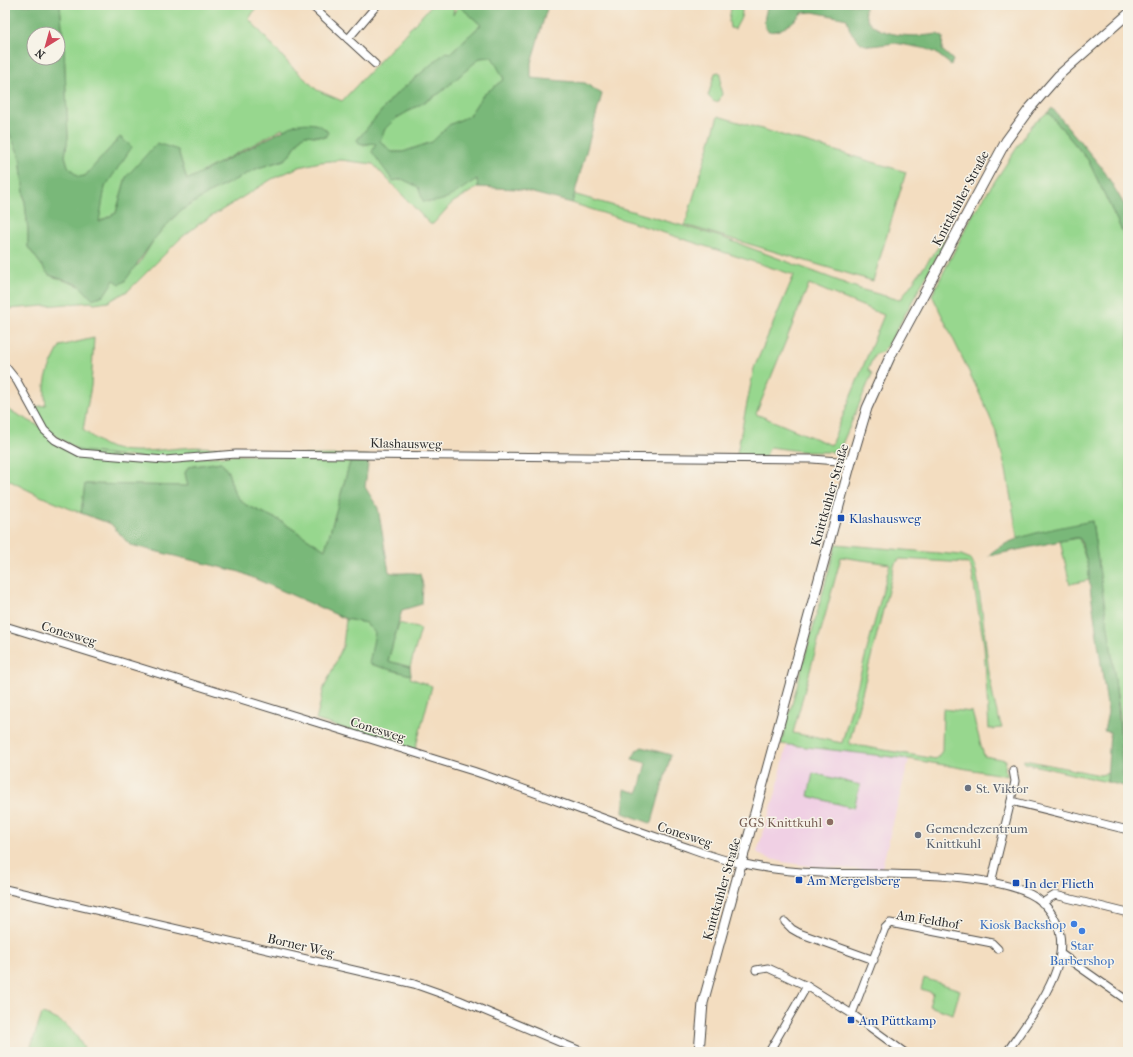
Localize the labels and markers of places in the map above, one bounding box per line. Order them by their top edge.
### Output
place label: Klashausweg [849,511,922,526]
marker: Klashausweg [836,513,846,523]
place label: St. Viktor [976,781,1029,796]
marker: St. Viktor [963,783,973,793]
place label: GGS Knittkuhl [739,815,822,830]
marker: GGS Knittkuhl [825,817,835,827]
place label: Gemendezentrum Knittkuhl [926,821,1028,851]
marker: Gemendezentrum Knittkuhl [913,830,923,840]
place label: Am Mergelsberg [806,873,901,888]
marker: Am Mergelsberg [794,875,804,885]
place label: In der Flieth [1024,876,1095,891]
marker: In der Flieth [1011,878,1021,888]
place label: Kiosk Backshop [979,917,1066,932]
marker: Kiosk Backshop [1069,919,1079,929]
marker: Star Barbershop [1077,926,1087,936]
place label: Star Barbershop [1050,938,1114,968]
place label: Am Püttkamp [858,1013,936,1028]
marker: Am Püttkamp [846,1015,856,1025]

